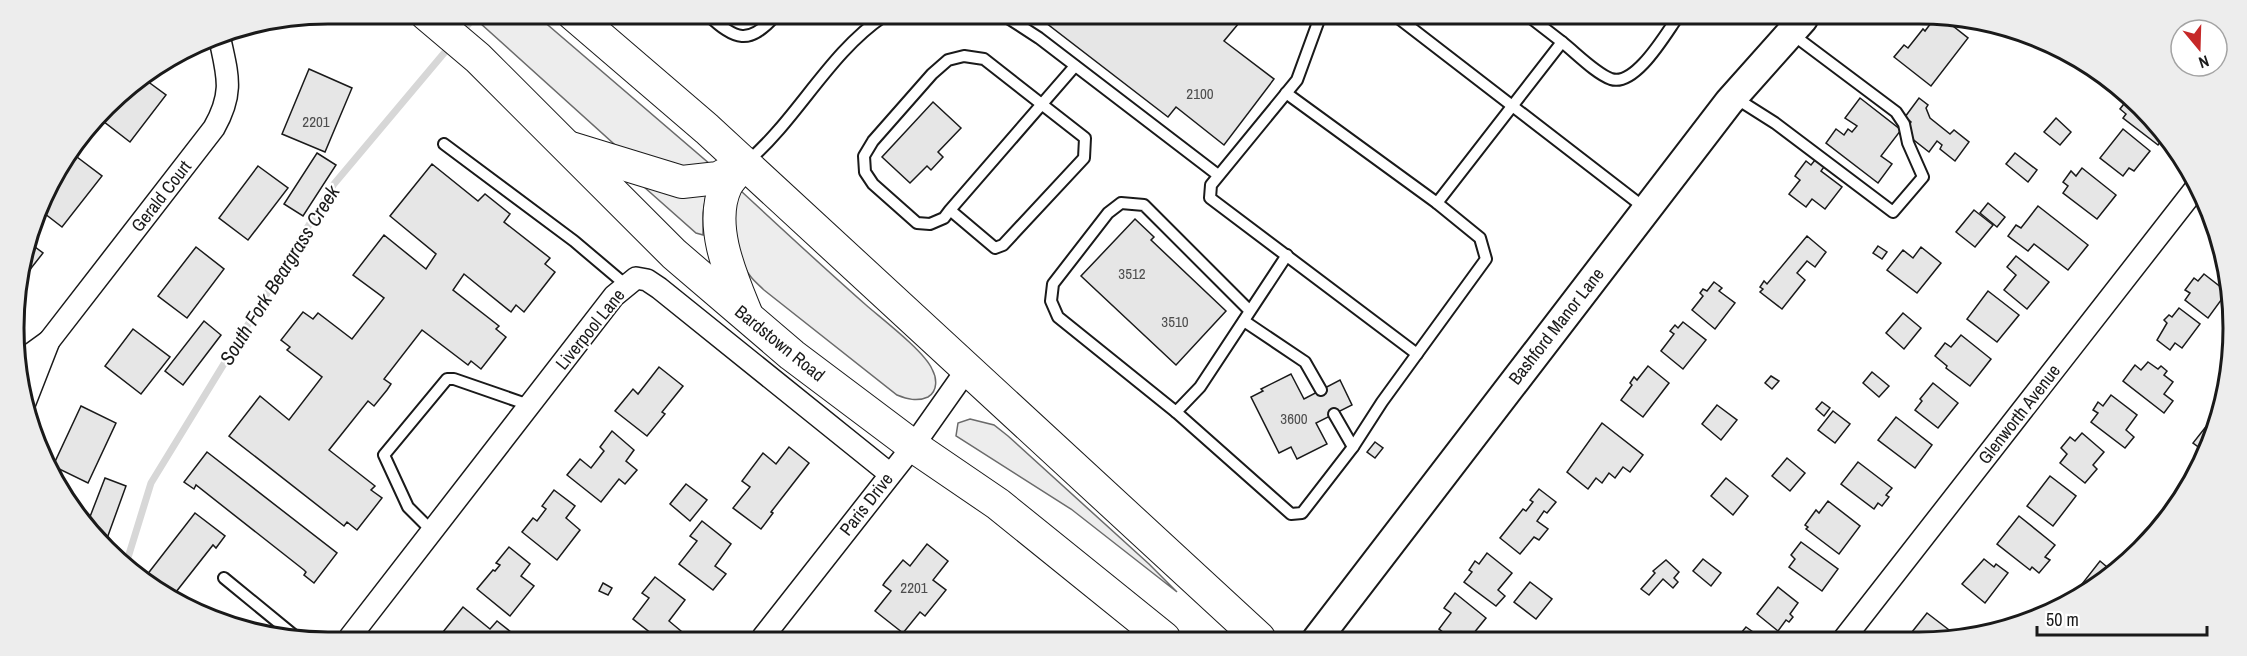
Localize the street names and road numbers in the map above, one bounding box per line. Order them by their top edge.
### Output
street label: Gerald Court [125,155,197,237]
street label: Bashford Manor Lane [1502,262,1610,390]
street label: Liverpool Lane [550,283,630,375]
street label: Bardstown Road [730,299,830,387]
street label: Glenworth Avenue [1972,359,2066,469]
street label: Paris Drive [833,467,899,541]

